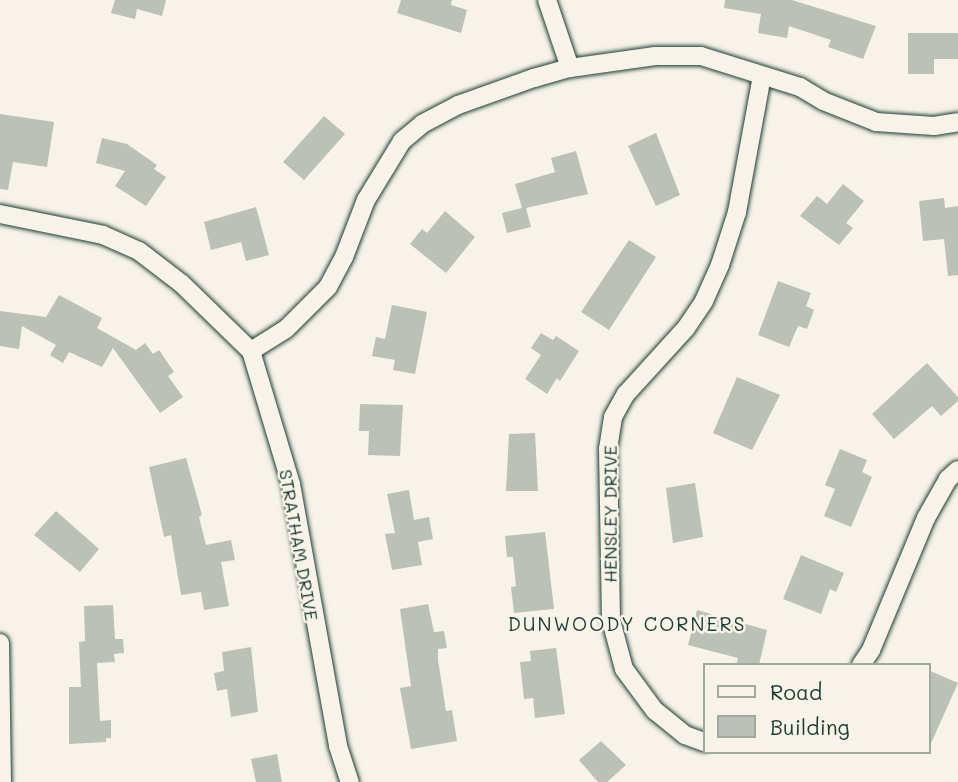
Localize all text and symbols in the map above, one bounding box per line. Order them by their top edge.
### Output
street label: HENSLEY DRIVE [599,445,621,583]
street label: STRATHAM DRIVE [275,468,323,622]
district label: DUNWOODY CORNERS [510,613,744,635]
legend [702,663,930,754]
text: Road [770,678,822,705]
text: Building [770,713,850,740]

